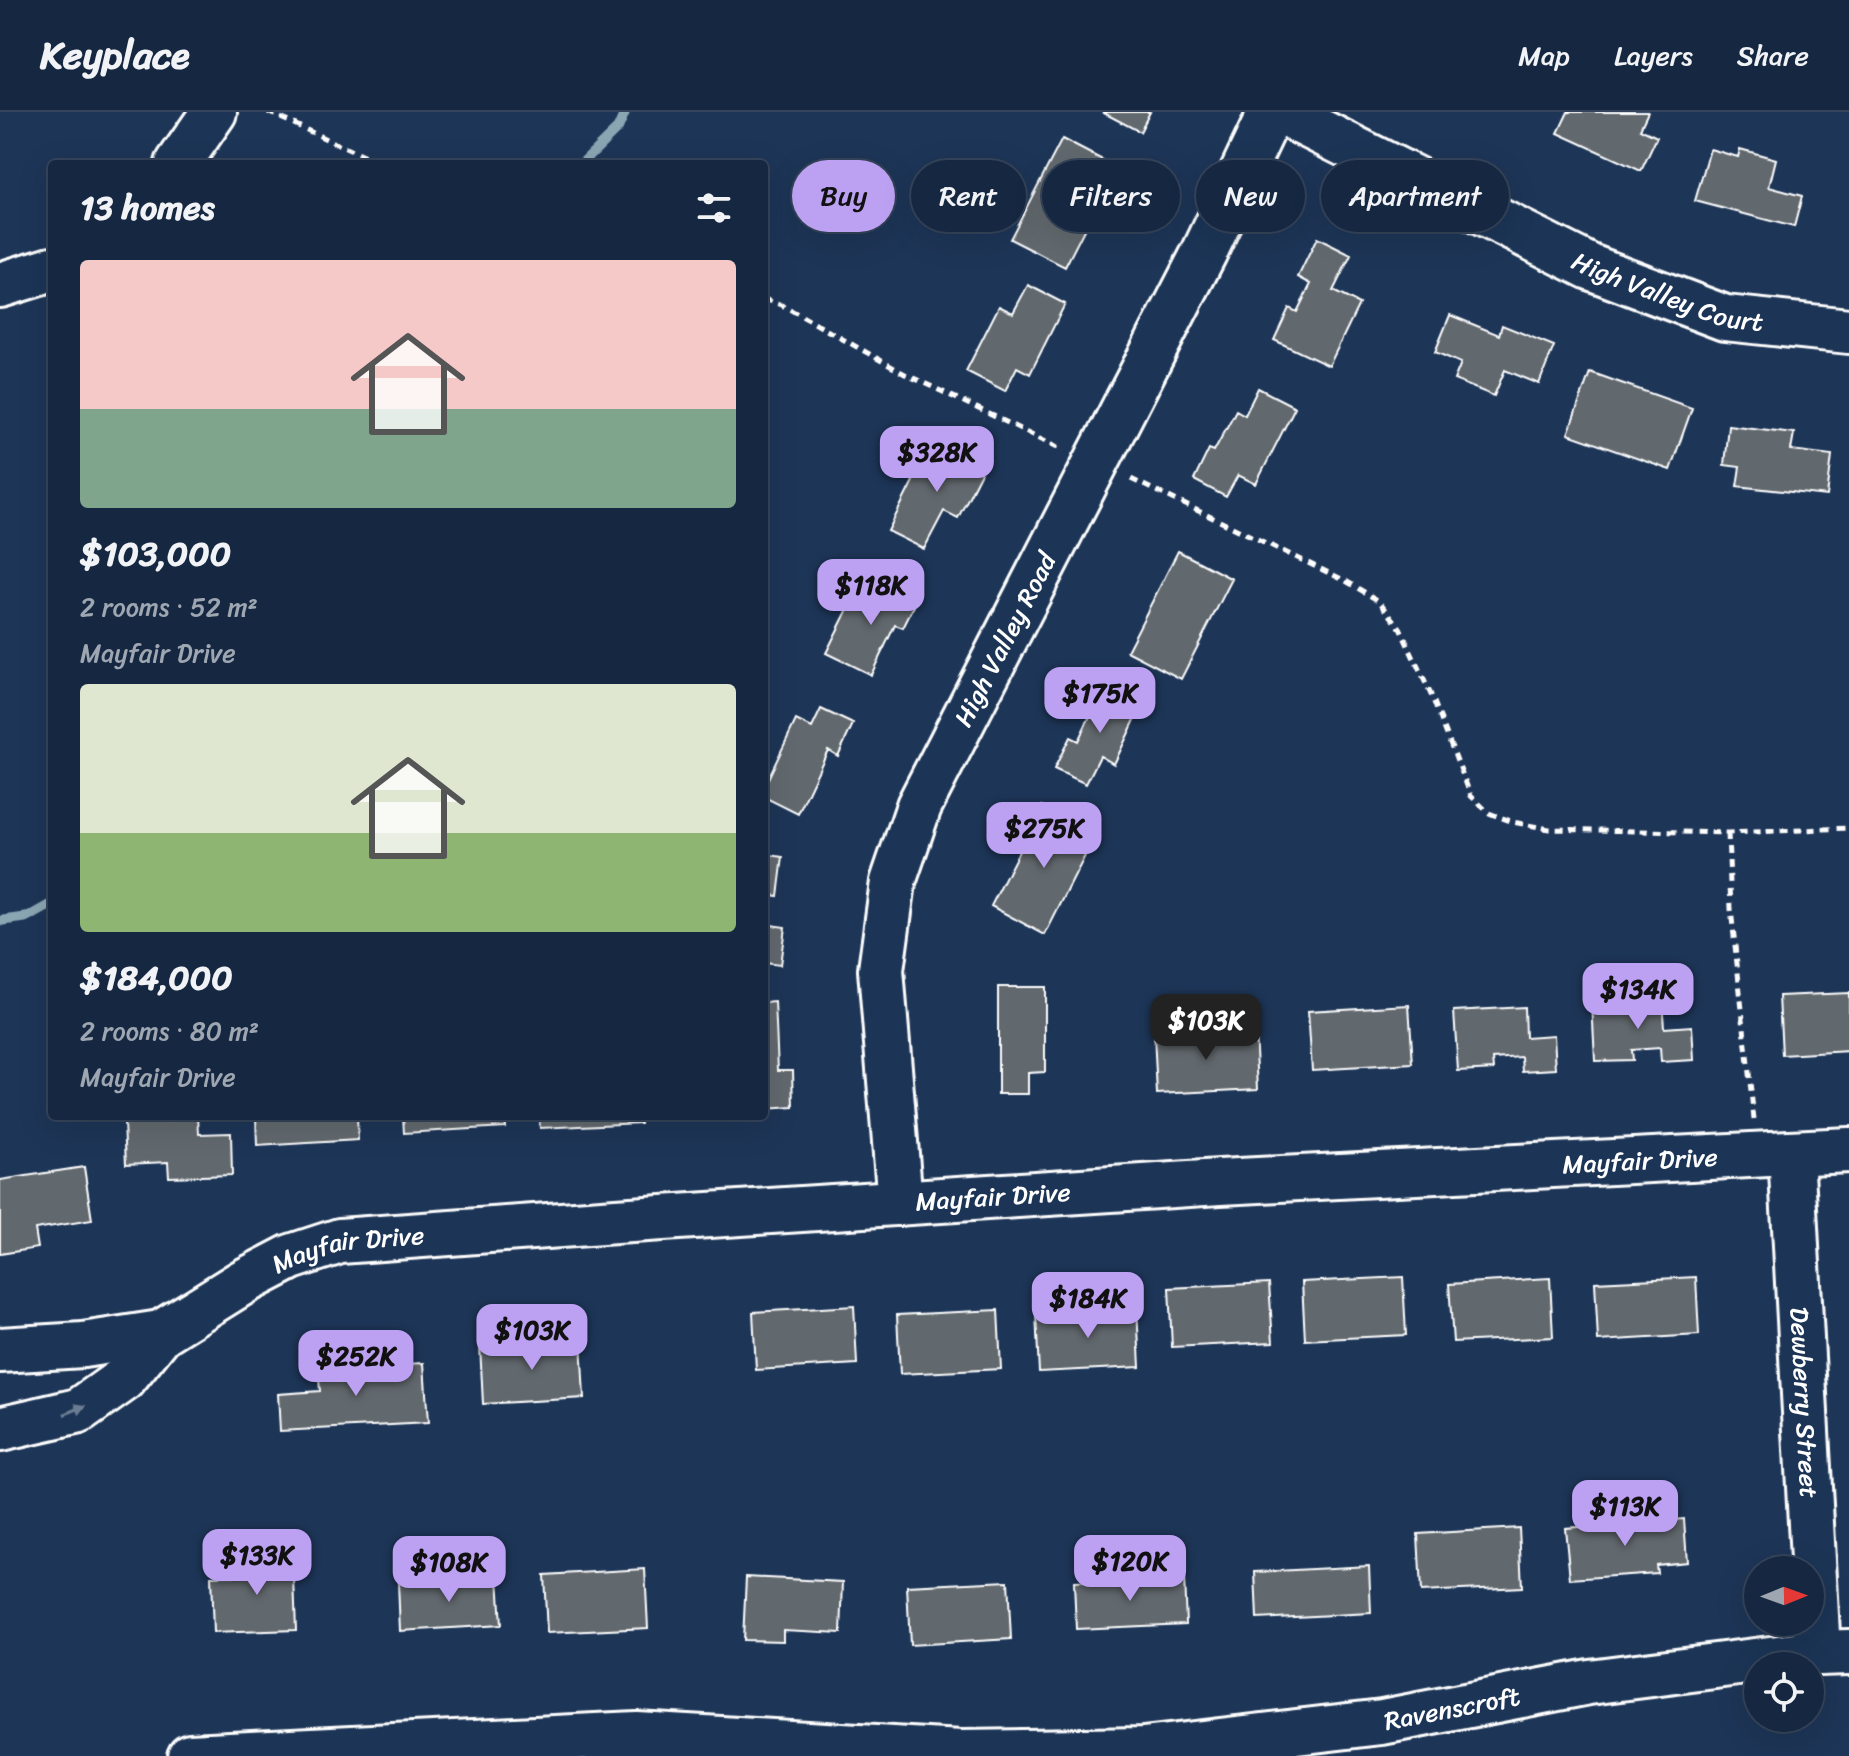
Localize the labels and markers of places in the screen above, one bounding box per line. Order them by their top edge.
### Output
pin: $328K [881,426,993,494]
pin: $118K [815,559,927,627]
pin: $175K [1044,667,1156,735]
pin: $275K [988,802,1100,870]
pin: $134K [1582,963,1694,1031]
pin: $103K [1150,994,1262,1062]
pin: $184K [1032,1272,1144,1340]
pin: $103K [476,1304,588,1372]
pin: $252K [300,1330,412,1398]
pin: $113K [1569,1480,1681,1548]
pin: $133K [201,1529,313,1597]
pin: $120K [1074,1535,1186,1603]
pin: $108K [393,1536,505,1604]

